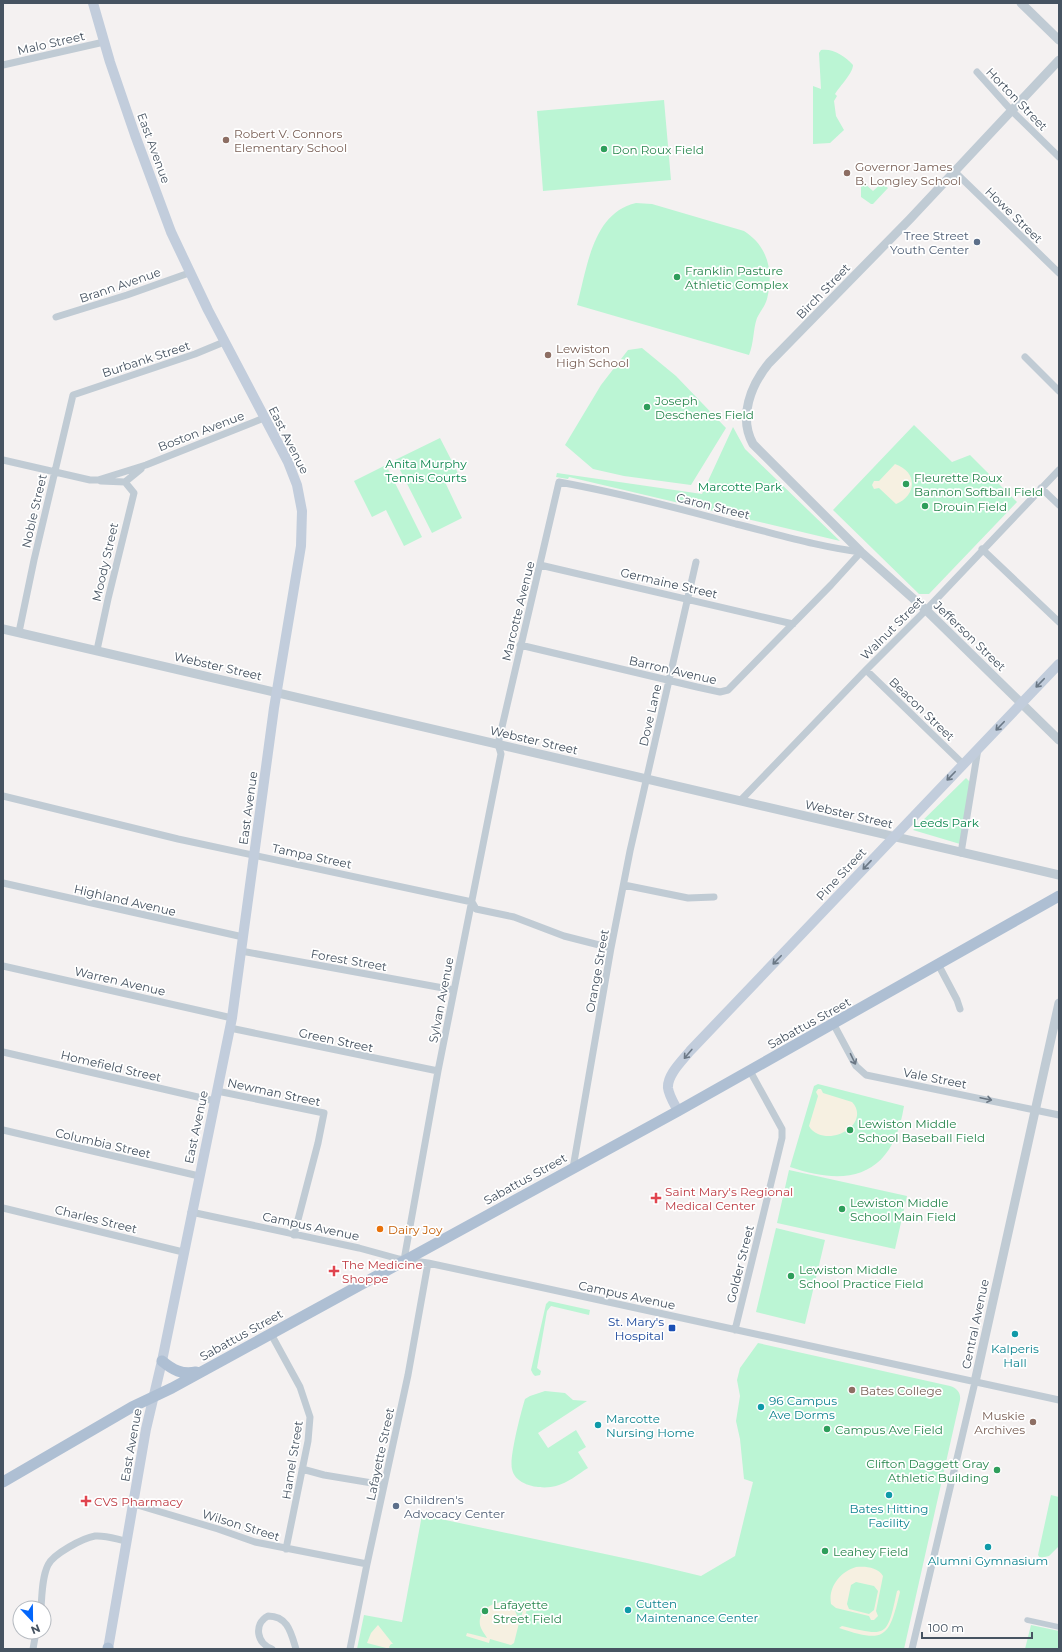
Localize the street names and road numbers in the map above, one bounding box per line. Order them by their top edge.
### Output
street label: Malo Street [16,28,86,58]
street label: Horton Street [983,64,1051,134]
street label: East Avenue [134,111,174,185]
street label: Howe Street [982,184,1046,246]
street label: Birch Street [793,260,853,322]
street label: Brann Avenue [77,264,163,306]
street label: Burbank Street [100,338,192,380]
street label: East Avenue [265,404,313,476]
street label: Boston Avenue [156,408,246,454]
street label: Noble Street [18,473,50,549]
street label: Caron Street [675,490,751,522]
street label: Moody Street [89,521,121,603]
street label: Marcotte Avenue [498,560,538,662]
street label: Germaine Street [619,565,719,601]
street label: Walnut Street [857,593,927,663]
street label: Jefferson Street [930,597,1009,674]
street label: Webster Street [172,649,264,683]
street label: Barron Avenue [628,653,718,687]
street label: Beacon Street [886,674,958,744]
street label: Dove Lane [636,682,664,748]
street label: Webster Street [488,723,580,757]
street label: East Avenue [235,770,261,846]
street label: Webster Street [803,797,895,831]
street label: Tampa Street [271,840,353,872]
street label: Pine Street [813,844,869,903]
street label: Highland Avenue [72,881,178,919]
street label: Orange Street [582,928,612,1014]
street label: Forest Street [310,946,388,974]
street label: Sylvan Avenue [425,956,457,1044]
street label: Warren Avenue [73,963,167,999]
street label: Sabattus Street [765,994,853,1052]
street label: Green Street [297,1025,375,1055]
street label: Homefield Street [59,1047,163,1085]
street label: Vale Street [902,1064,968,1092]
street label: Newman Street [226,1075,322,1109]
street label: East Avenue [181,1089,211,1165]
street label: Columbia Street [54,1125,152,1161]
street label: Sabattus Street [481,1150,569,1208]
street label: Charles Street [53,1202,139,1236]
street label: Campus Avenue [261,1208,361,1244]
street label: Golder Street [723,1223,757,1304]
street label: Campus Avenue [577,1277,677,1313]
street label: Central Avenue [958,1278,992,1370]
street label: Sabattus Street [197,1306,285,1364]
street label: Lafayette Street [363,1406,397,1502]
street label: East Avenue [117,1407,145,1483]
street label: Hamel Street [278,1419,306,1500]
street label: Wilson Street [200,1506,282,1544]

